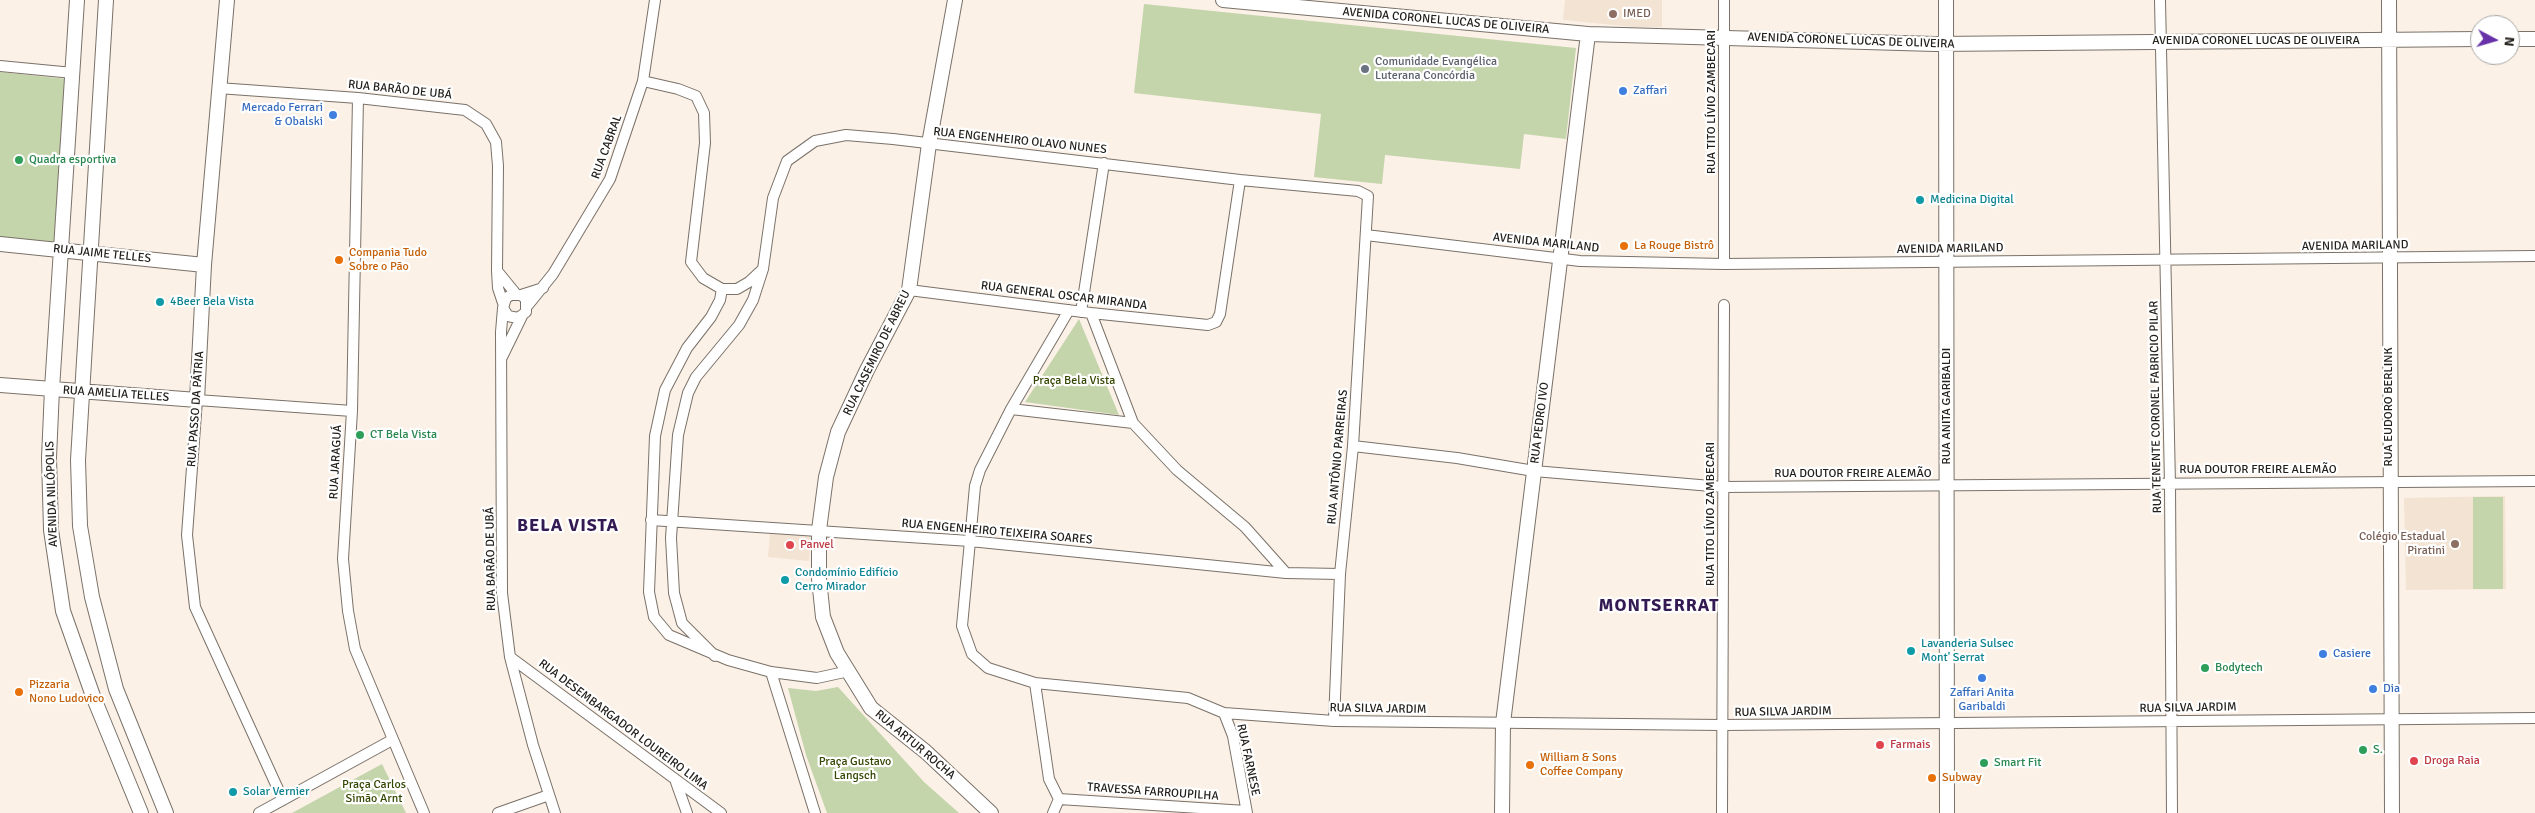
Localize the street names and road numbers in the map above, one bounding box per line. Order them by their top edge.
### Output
street label: AVENIDA CORONEL LUCAS DE OLIVEIRA [1342,5,1550,37]
street label: RUA TITO LÍVIO ZAMBECARI [1705,30,1719,174]
street label: AVENIDA CORONEL LUCAS DE OLIVEIRA [1747,30,1955,52]
street label: AVENIDA CORONEL LUCAS DE OLIVEIRA [2152,34,2360,48]
street label: RUA BARÃO DE UBÁ [347,77,453,103]
street label: RUA CABRAL [589,113,625,181]
street label: RUA ENGENHEIRO OLAVO NUNES [933,125,1107,157]
street label: AVENIDA MARILAND [1492,230,1600,256]
street label: AVENIDA MARILAND [2301,238,2409,254]
street label: AVENIDA MARILAND [1896,241,2004,257]
street label: RUA JAIME TELLES [52,242,152,266]
street label: RUA GENERAL OSCAR MIRANDA [980,279,1148,313]
street label: RUA CASEMIRO DE ABREU [840,288,914,418]
street label: RUA TENENTE CORONEL FABRICIO PILAR [2147,300,2165,514]
street label: RUA EUDORO BERLINK [2382,347,2396,467]
street label: RUA ANITA GARIBALDI [1940,348,1954,464]
street label: RUA PASSO DA PÁTRIA [185,350,207,468]
street label: RUA PEDRO IVO [1528,381,1552,465]
street label: RUA AMELIA TELLES [62,383,170,405]
street label: RUA ANTÔNIO PARREIRAS [1325,389,1351,525]
street label: RUA JARAGUÁ [327,424,345,500]
street label: AVENIDA NILÓPOLIS [43,441,61,547]
street label: RUA TITO LÍVIO ZAMBECARI [1704,442,1718,586]
street label: RUA DOUTOR FREIRE ALEMÃO [2179,463,2337,477]
street label: RUA DOUTOR FREIRE ALEMÃO [1774,467,1932,481]
street label: RUA BARÃO DE UBÁ [483,507,499,611]
street label: RUA ENGENHEIRO TEIXEIRA SOARES [901,516,1093,548]
street label: RUA DESEMBARGADOR LOUREIRO LIMA [535,657,711,793]
street label: RUA SILVA JARDIM [2139,700,2237,716]
street label: RUA SILVA JARDIM [1329,701,1427,717]
street label: RUA SILVA JARDIM [1734,704,1832,720]
street label: RUA ARTUR ROCHA [872,707,958,783]
street label: RUA FARNESE [1233,723,1263,797]
street label: TRAVESSA FARROUPILHA [1087,780,1219,804]

